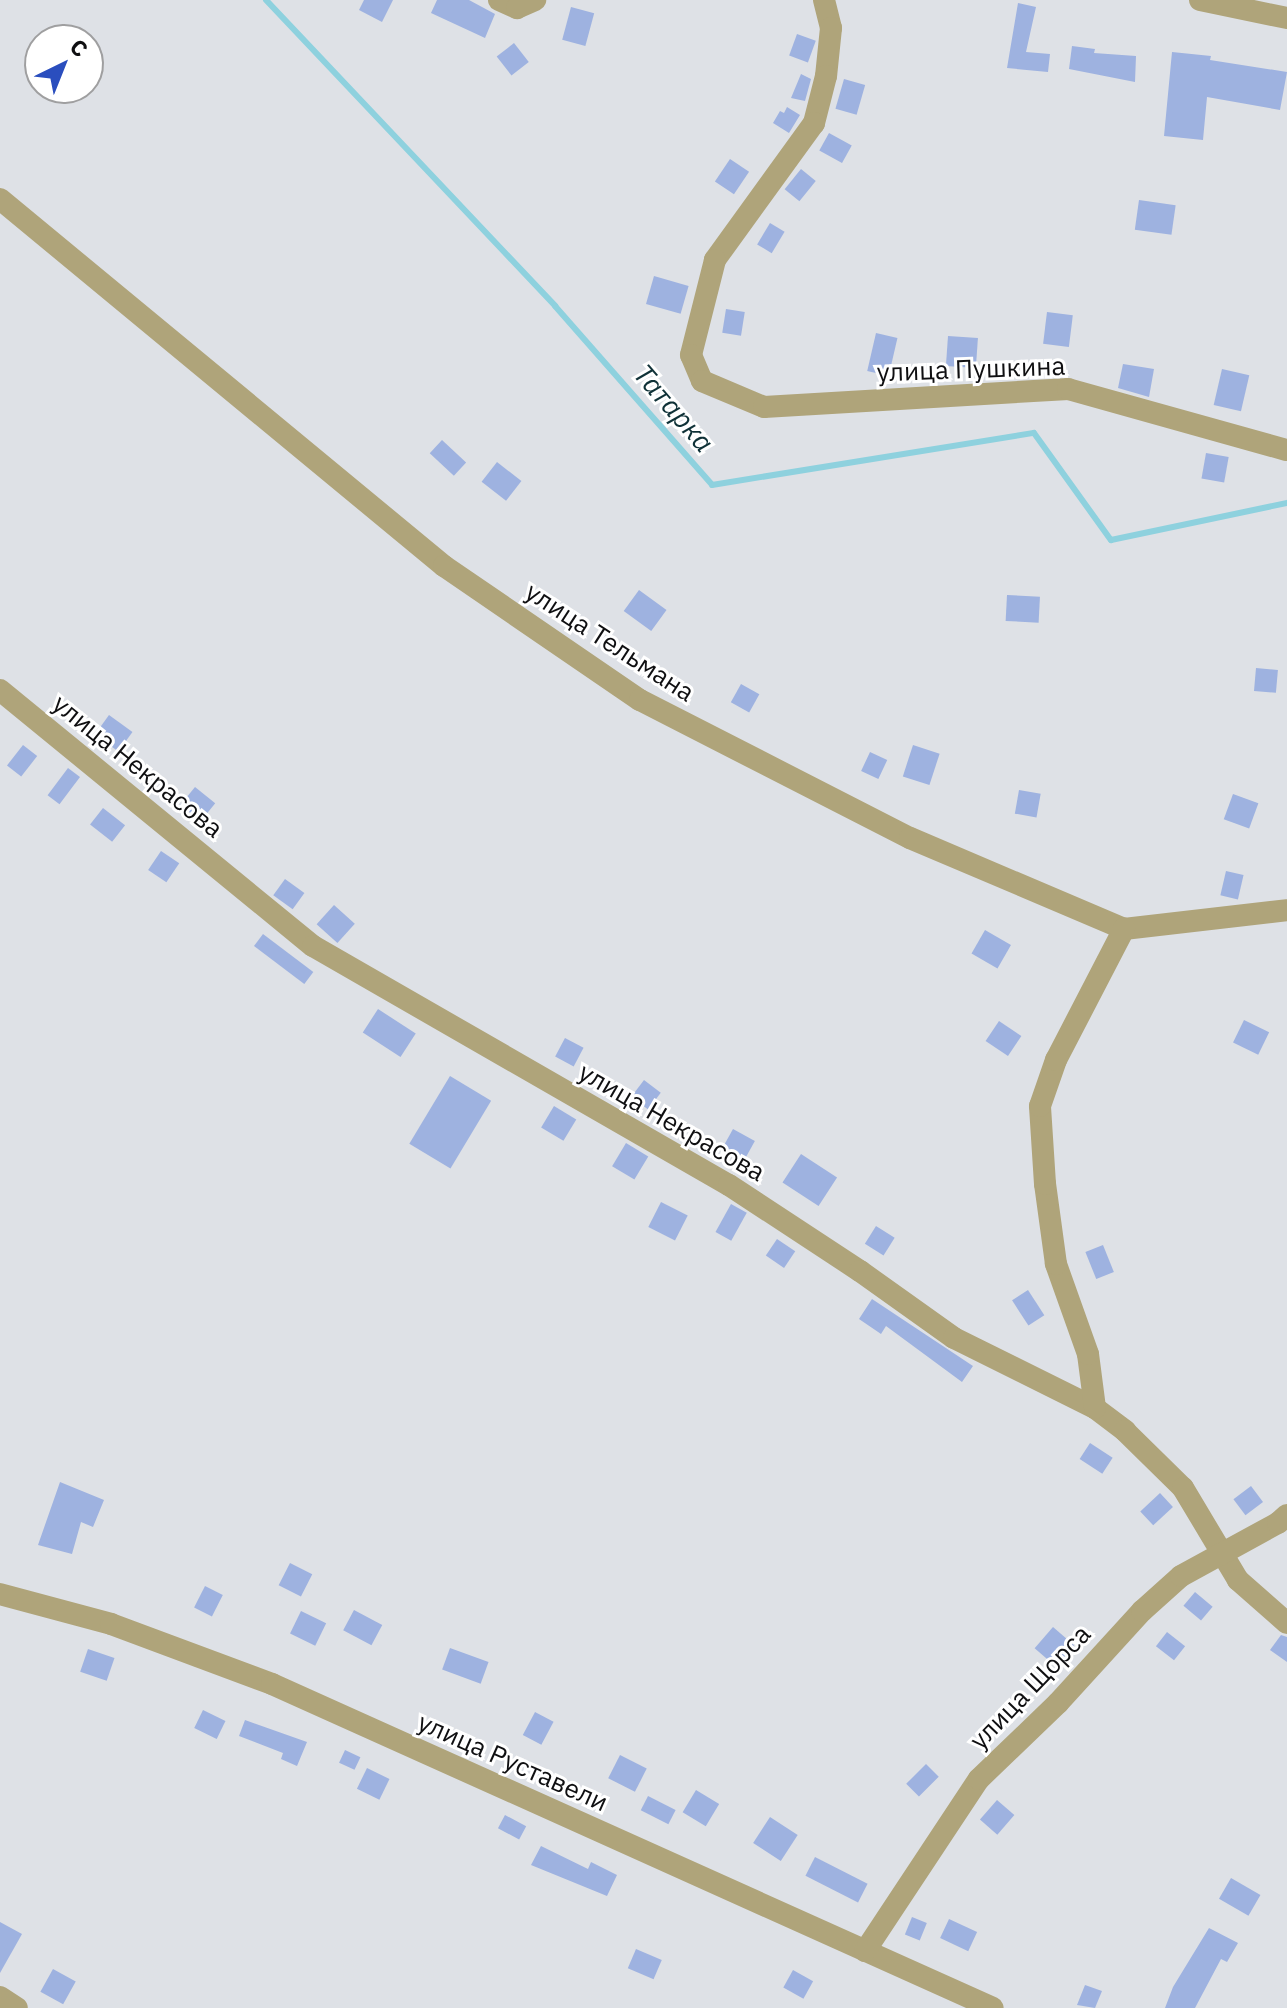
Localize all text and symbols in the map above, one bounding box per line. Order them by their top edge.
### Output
north arrow [24,24,104,104]
text: С [64,32,94,63]
street label: улица Пушкина [876,350,1066,388]
water label: Татарка [627,357,721,459]
street label: улица Тельмана [520,576,700,708]
street label: улица Некрасова [47,688,229,844]
street label: улица Некрасова [573,1056,771,1188]
street label: улица Щорса [963,1618,1097,1756]
street label: улица Руставели [413,1706,613,1818]

